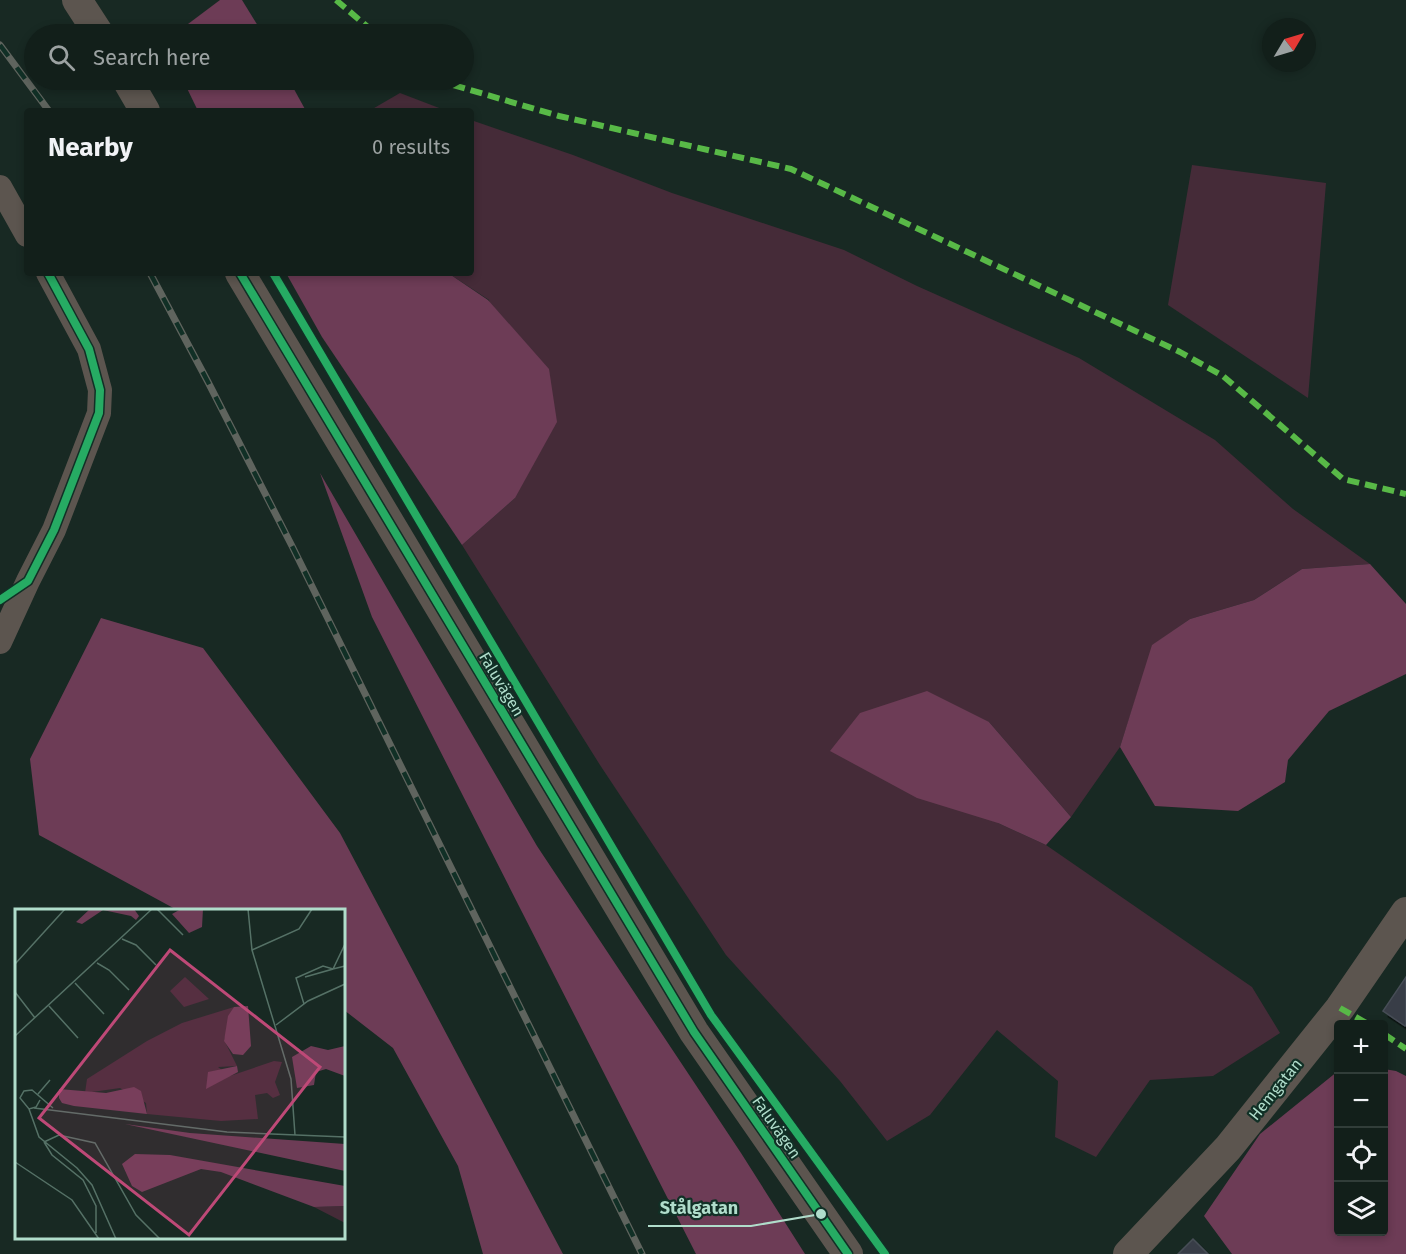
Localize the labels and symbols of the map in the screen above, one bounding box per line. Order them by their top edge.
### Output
north arrow [1262,18,1316,72]
street label: Faluvägen [475,649,528,720]
inset map [15,909,345,1239]
street label: Hemgatan [1245,1055,1306,1124]
street label: Faluvägen [748,1092,805,1162]
callout: Stålgatan [648,1190,751,1226]
text: Stålgatan [660,1197,738,1219]

